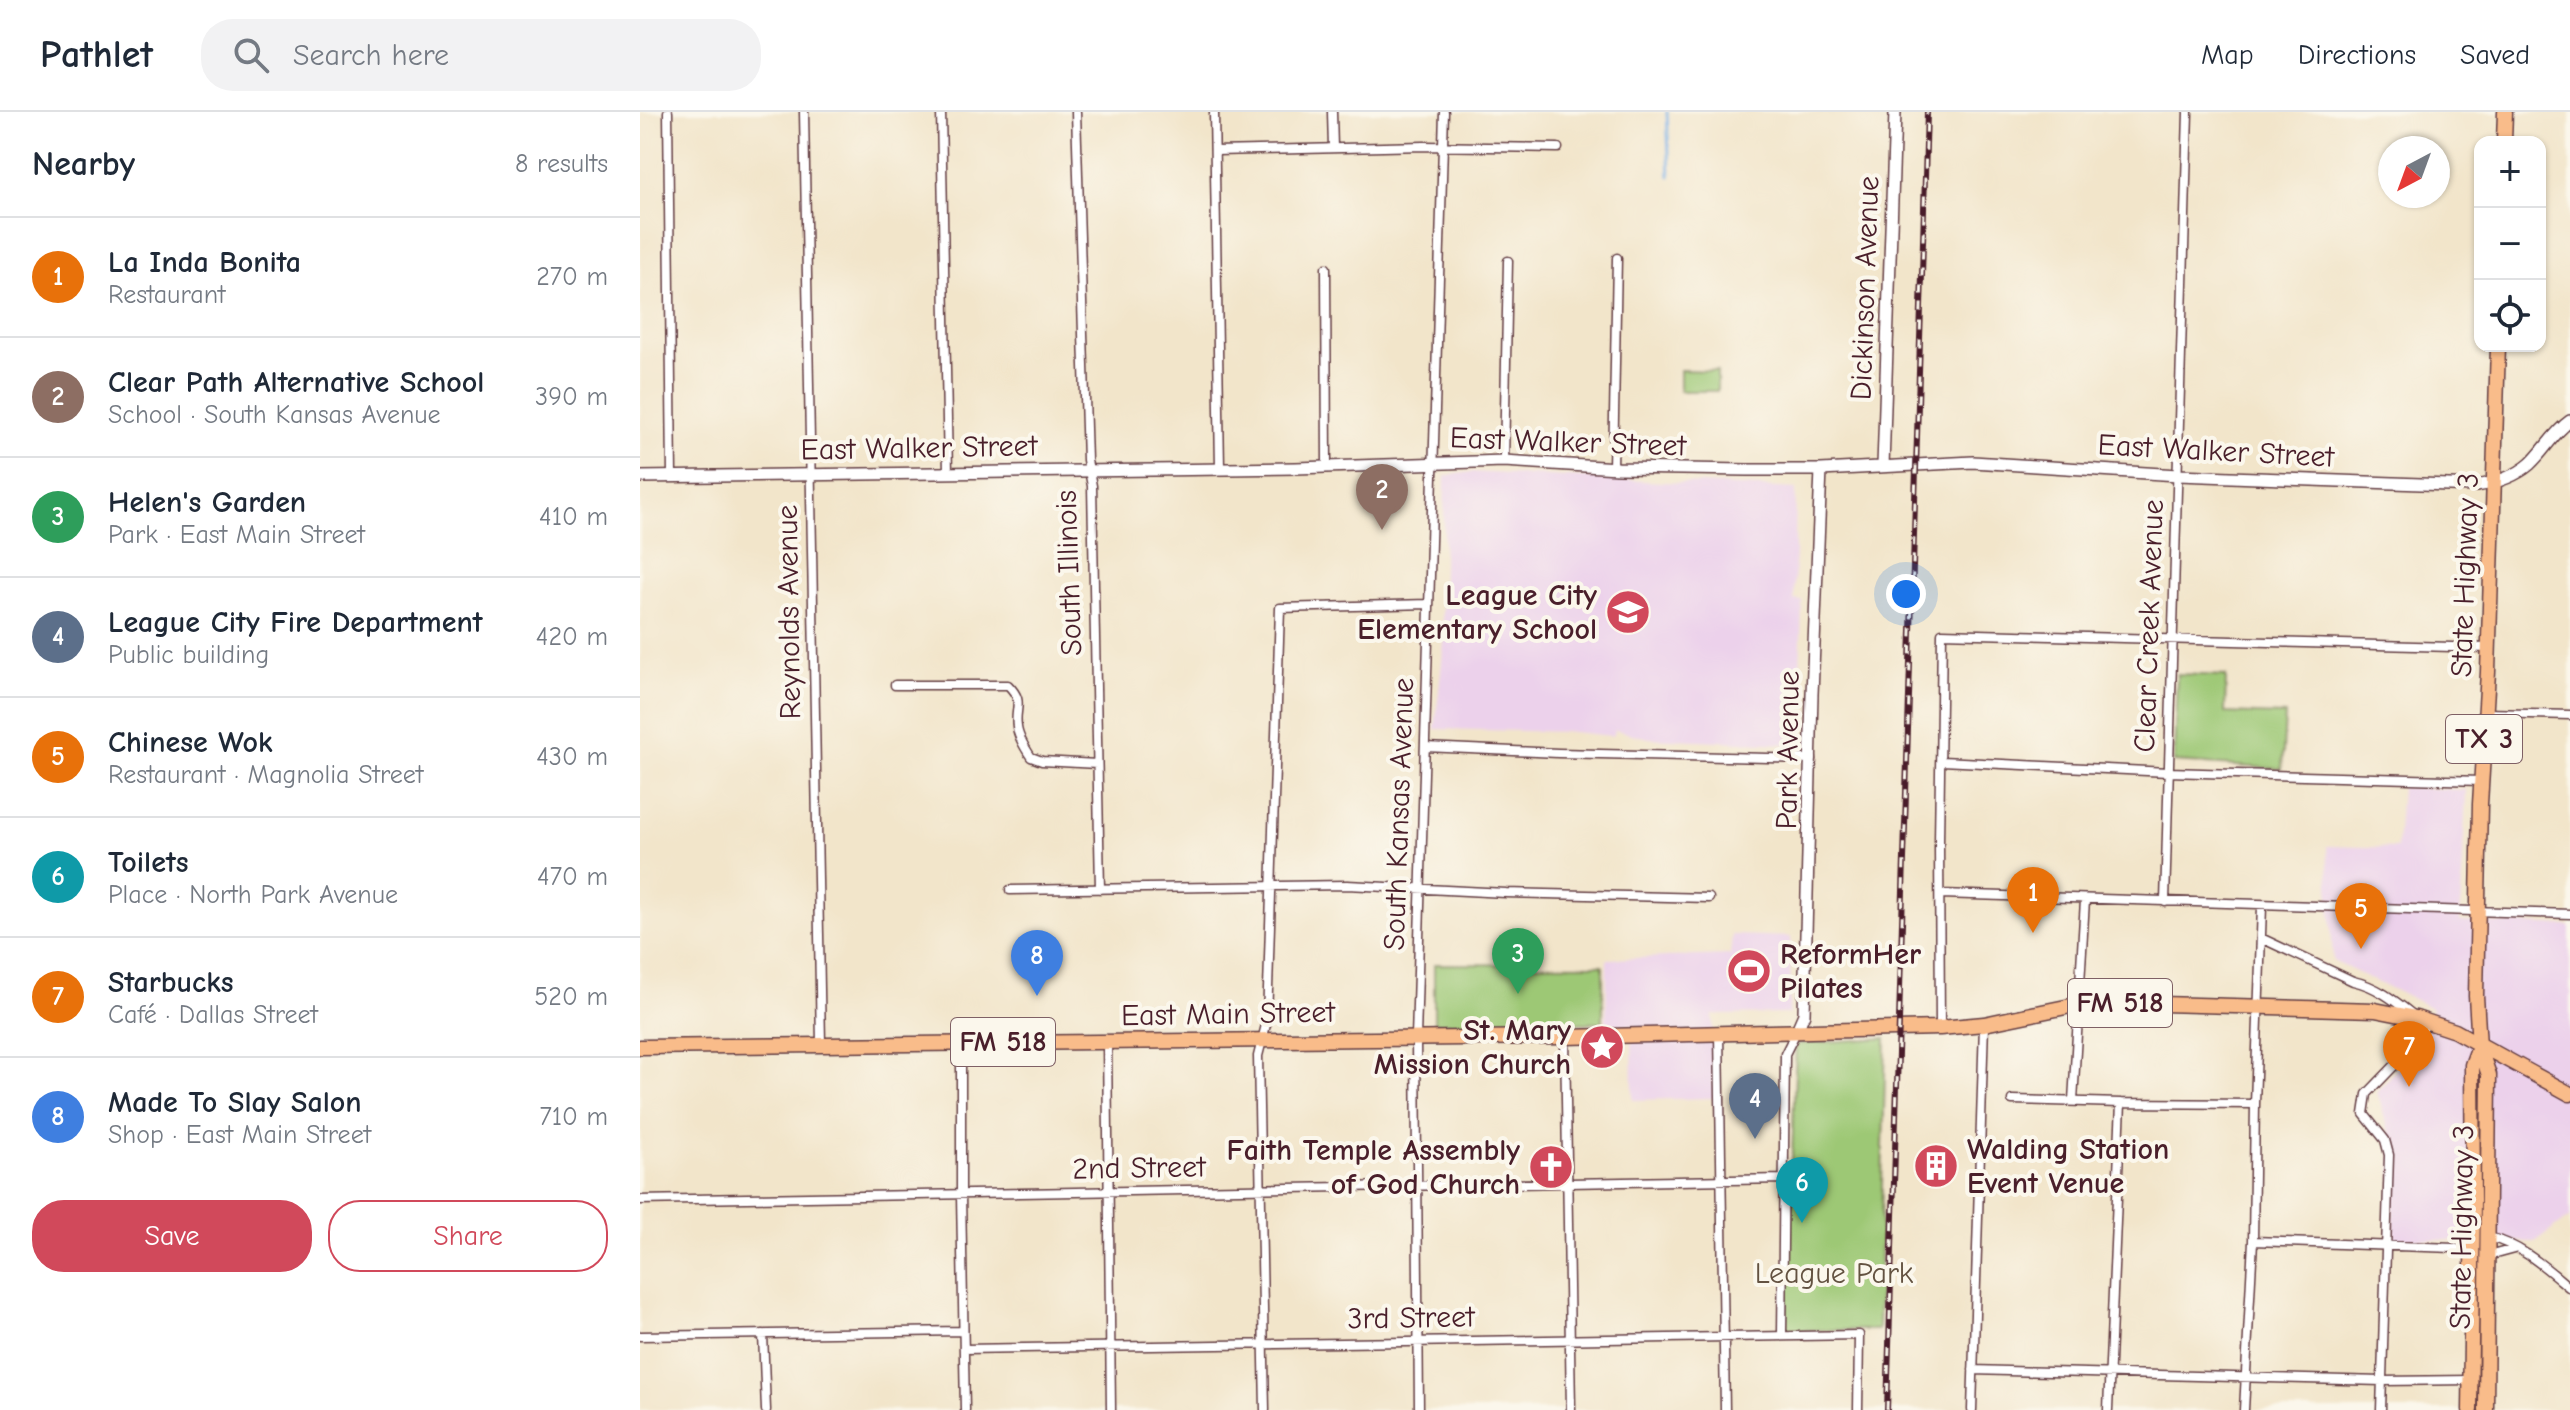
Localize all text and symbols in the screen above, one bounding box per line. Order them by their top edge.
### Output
search box [201,19,761,91]
text: Pathlet [40,33,153,77]
icon: search [229,33,273,77]
text: Search here [293,38,449,73]
text: Map [2201,39,2254,71]
text: Directions [2298,39,2416,71]
text: Saved [2460,39,2530,71]
north arrow [2378,136,2450,208]
map controls [2474,136,2546,352]
button: + [2474,136,2546,208]
text: Nearby [32,144,135,184]
text: 8 results [515,149,608,179]
street label: Dickinson Avenue [1844,175,1886,401]
button: − [2474,208,2546,280]
text: La Inda Bonita [108,245,301,280]
text: 1 [53,262,63,292]
text: 270 m [536,262,608,292]
text: Restaurant [108,280,225,310]
button: locate [2474,280,2546,352]
text: Clear Path Alternative School [108,365,484,400]
text: 2 [52,382,64,412]
text: 390 m [535,382,608,412]
text: School · South Kansas Avenue [108,400,441,430]
street label: East Walker Street [1449,420,1688,464]
street label: East Walker Street [2097,427,2336,475]
street label: East Walker Street [800,428,1039,468]
pin: 2 [1356,464,1408,530]
street label: State Highway 3 [2444,472,2486,678]
text: Helen's Garden [108,485,306,520]
street label: South Illinois [1049,489,1089,657]
street label: Clear Creek Avenue [2127,499,2171,753]
text: 3 [52,502,64,532]
text: 410 m [539,502,608,532]
street label: Reynolds Avenue [770,504,808,720]
text: Park · East Main Street [108,520,365,550]
your location [1886,574,1926,614]
place label: League City Elementary School [1357,578,1597,647]
school or university icon: League City Elementary School [1604,588,1652,636]
text: League City Fire Department [108,605,483,640]
text: 4 [52,622,64,652]
text: 420 m [536,622,608,652]
text: Public building [108,640,269,670]
street label: Park Avenue [1769,670,1807,830]
street label: South Kansas Avenue [1377,677,1421,951]
road number: TX 3 [2446,715,2522,763]
text: Chinese Wok [108,725,273,760]
text: 5 [51,742,65,772]
text: 430 m [536,742,608,772]
text: Restaurant · Magnolia Street [108,760,423,790]
text: Toilets [108,845,189,880]
text: 6 [51,862,65,892]
text: 470 m [537,862,608,892]
pin: 1 [2007,867,2059,933]
text: Place · North Park Avenue [108,880,398,910]
pin: 5 [2335,883,2387,949]
pin: 3 [1492,928,1544,994]
pin: 8 [1011,930,1063,996]
place label: ReformHer Pilates [1780,937,1921,1006]
sports icon: ReformHer Pilates [1725,947,1773,995]
text: Starbucks [108,965,234,1000]
road number: FM 518 [2068,979,2172,1027]
text: 7 [52,982,64,1012]
text: 520 m [534,982,608,1012]
street label: East Main Street [1121,995,1337,1033]
text: Café · Dallas Street [108,1000,318,1030]
place label: St. Mary Mission Church [1374,1013,1571,1082]
road number: FM 518 [951,1018,1055,1066]
pin: 7 [2383,1021,2435,1087]
place icon: St. Mary Mission Church [1578,1023,1626,1071]
pin: 4 [1729,1073,1781,1139]
text: Made To Slay Salon [108,1085,362,1120]
text: 8 [51,1102,65,1132]
text: 710 m [539,1102,608,1132]
text: Shop · East Main Street [108,1120,371,1150]
street label: State Highway 3 [2443,1124,2481,1330]
place label: Walding Station Event Venue [1967,1132,2169,1201]
place label: Faith Temple Assembly of God Church [1226,1133,1520,1202]
building icon: Walding Station Event Venue [1912,1142,1960,1190]
church icon: Faith Temple Assembly of God Church [1527,1143,1575,1191]
street label: 2nd Street [1072,1149,1207,1187]
pin: 6 [1776,1157,1828,1223]
button: Save [32,1200,312,1272]
button: Share [328,1200,608,1272]
park label: League Park [1755,1256,1914,1291]
street label: 3rd Street [1347,1299,1476,1337]

